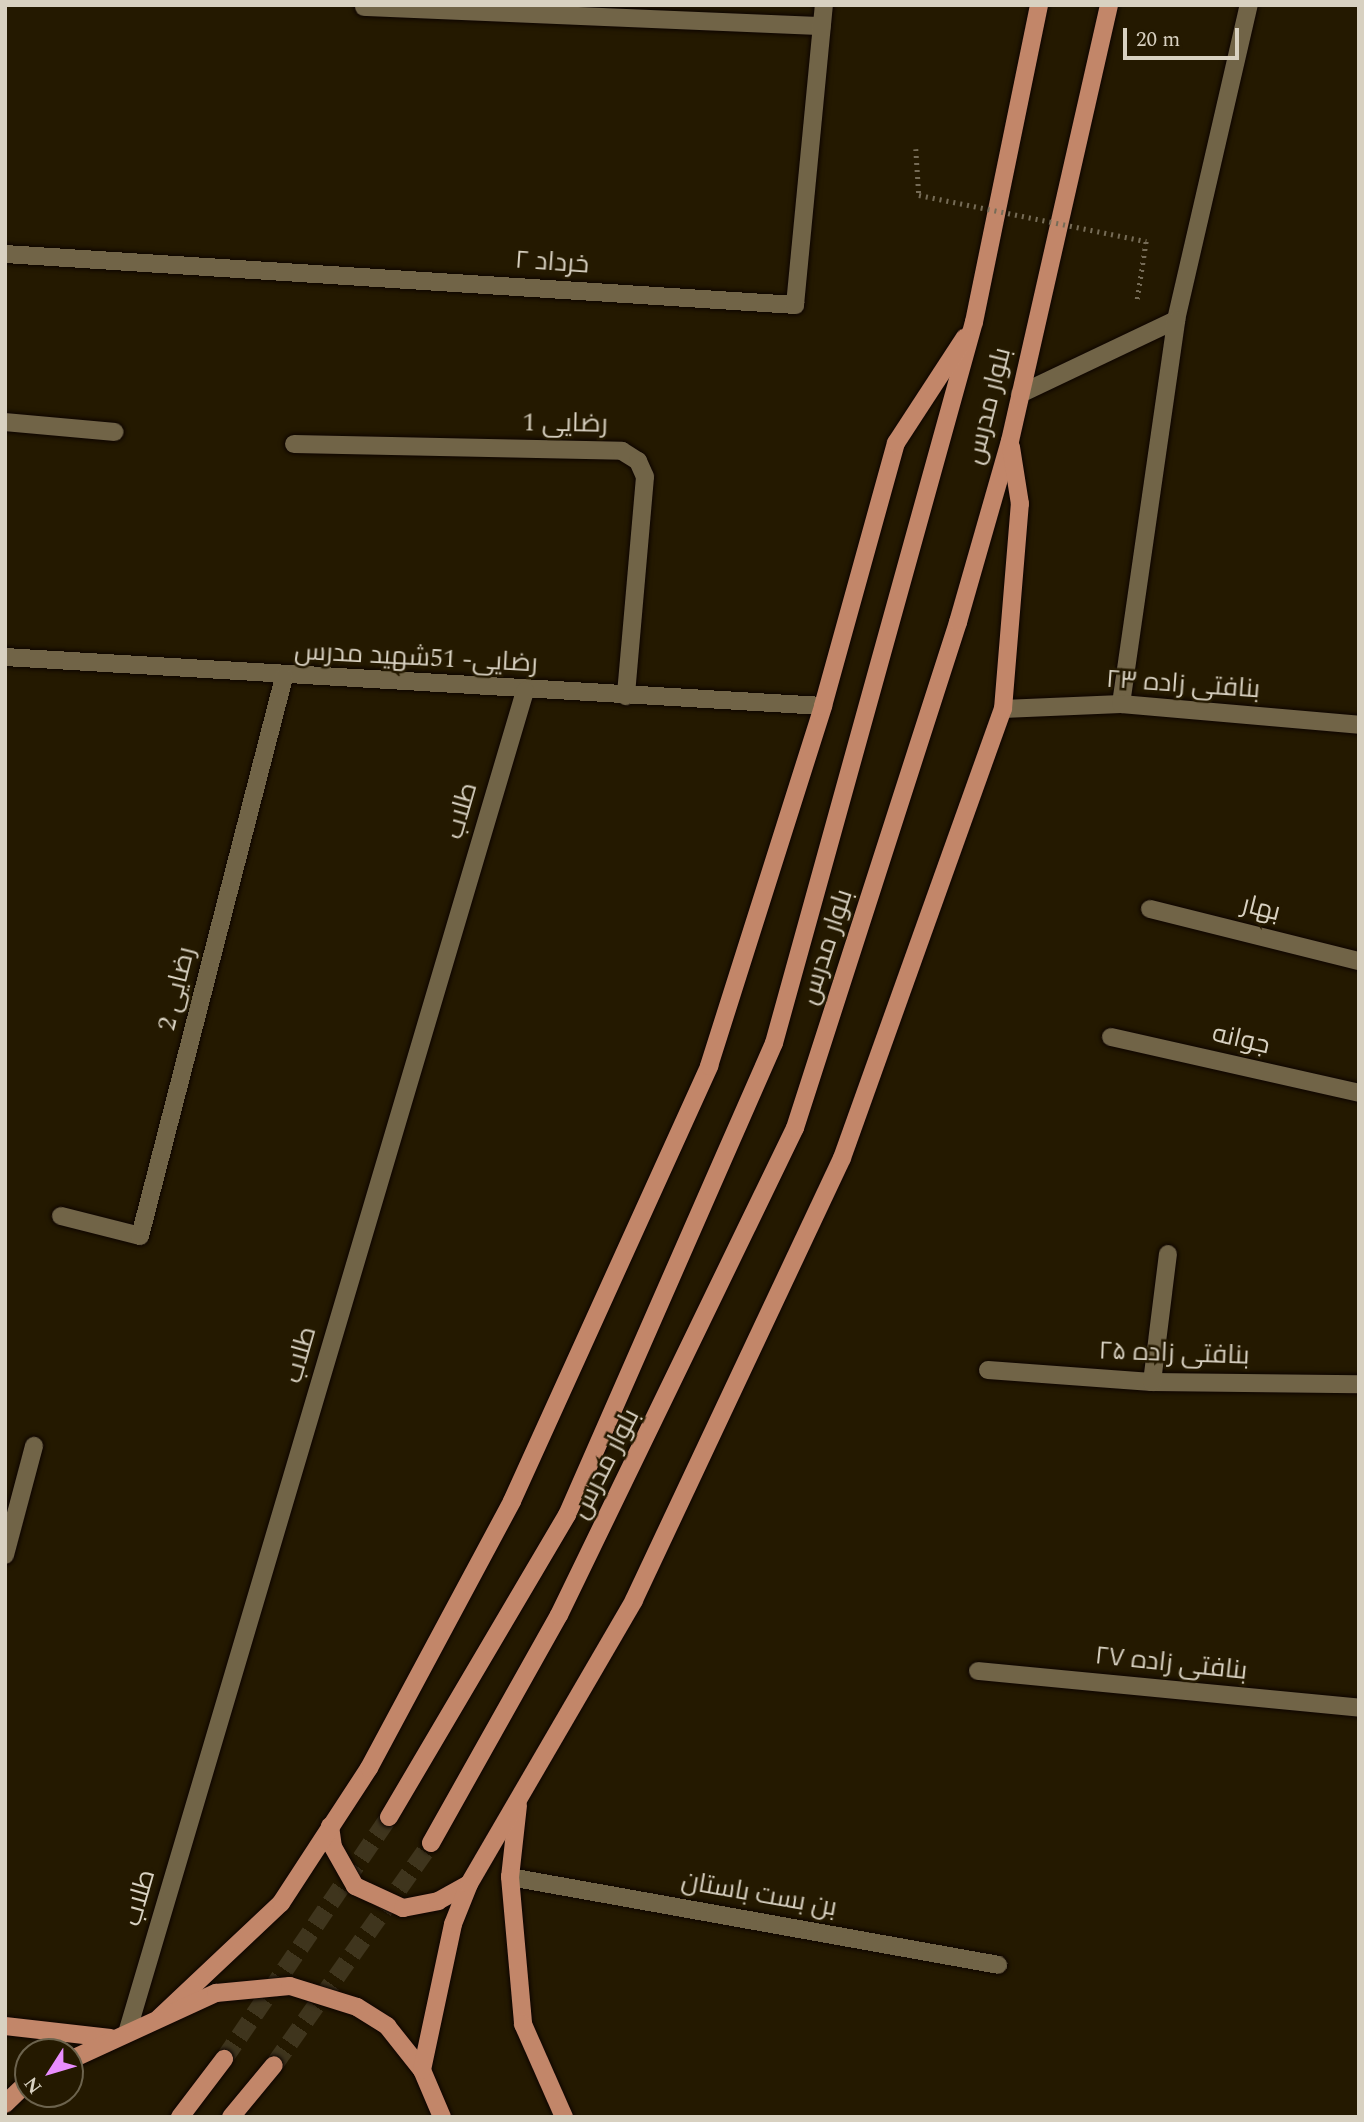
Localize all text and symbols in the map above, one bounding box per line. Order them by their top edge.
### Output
scale bar [1126,14,1242,58]
text: 20 m [1136,24,1180,56]
street label: خرداد ۲ [514,245,590,281]
street label: بلوار مدرس [959,344,1019,468]
street label: رضایی 1 [522,408,608,440]
street label: رضایی- 51شهید مدرس [294,636,538,680]
street label: بنافتی زاده ۲۳ [1105,664,1261,706]
street label: طلاب [439,779,485,843]
street label: بلوار مدرس [794,885,860,1009]
street label: بهار [1238,889,1284,929]
street label: رضایی 2 [152,944,202,1034]
street label: جوانه [1209,1018,1273,1062]
street label: طلاب [278,1323,324,1387]
street label: بنافتی زاده ۲۵ [1098,1336,1250,1372]
street label: بلوار مدرس [565,1404,647,1524]
street label: بنافتی زاده ۲۷ [1093,1640,1249,1688]
street label: طلاب [117,1866,163,1930]
street label: بن بست باستان [679,1866,839,1924]
north arrow [14,2038,84,2108]
text: N [17,2070,50,2100]

